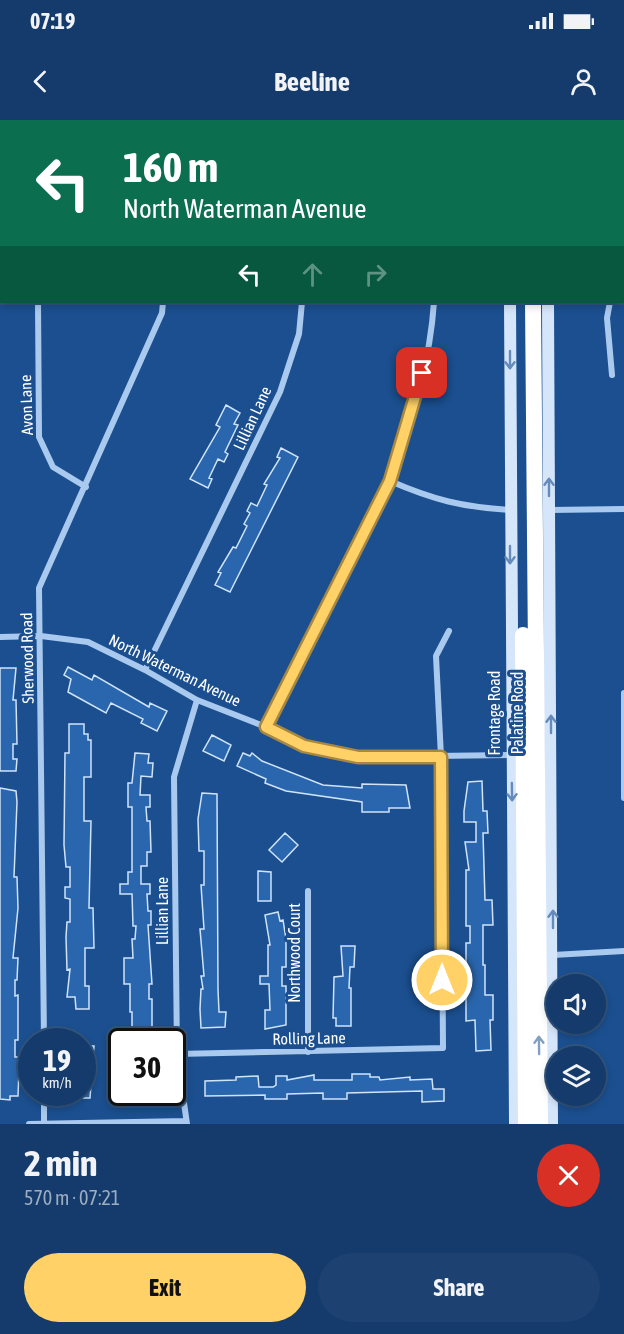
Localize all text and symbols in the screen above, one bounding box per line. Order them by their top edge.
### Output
text: 07:19 [30,8,75,34]
icon: back [24,65,57,98]
icon: person [567,65,600,98]
text: Beeline [274,66,350,97]
text: 160 m [123,143,218,191]
icon: left [24,144,102,222]
text: North Waterman Avenue [123,193,366,224]
icon: left [233,258,266,291]
icon: ahead [296,258,329,291]
icon: right [359,258,392,291]
pin [396,347,447,398]
one-way arrow [504,349,516,369]
icon: arrive [405,356,438,389]
street label: Avon Lane [16,375,36,435]
street label: Lillian Lane [229,383,275,453]
one-way arrow [543,477,555,497]
one-way arrow [504,544,516,564]
street label: Sherwood Road [17,612,37,704]
street label: North Waterman Avenue [106,630,244,710]
street label: Frontage Road [485,671,504,755]
street label: Palatine Road [508,672,526,754]
one-way arrow [545,714,557,734]
one-way arrow [506,781,518,801]
street label: Lillian Lane [153,877,171,945]
street label: Northwood Court [285,903,303,1003]
one-way arrow [547,909,558,929]
position arrow [410,948,474,1012]
map controls [546,974,606,1106]
button: sound [546,974,606,1034]
speed limit sign: 30 [108,1028,186,1106]
street label: Rolling Lane [272,1028,346,1049]
one-way arrow [533,1035,545,1055]
text: 19 [43,1043,71,1077]
button: layers [546,1046,606,1106]
text: km/h [42,1074,72,1091]
text: 2 min [24,1142,98,1184]
button: close [537,1144,600,1207]
text: 570 m · 07:21 [24,1186,120,1209]
button: Exit [24,1253,306,1322]
button: Share [318,1253,600,1322]

